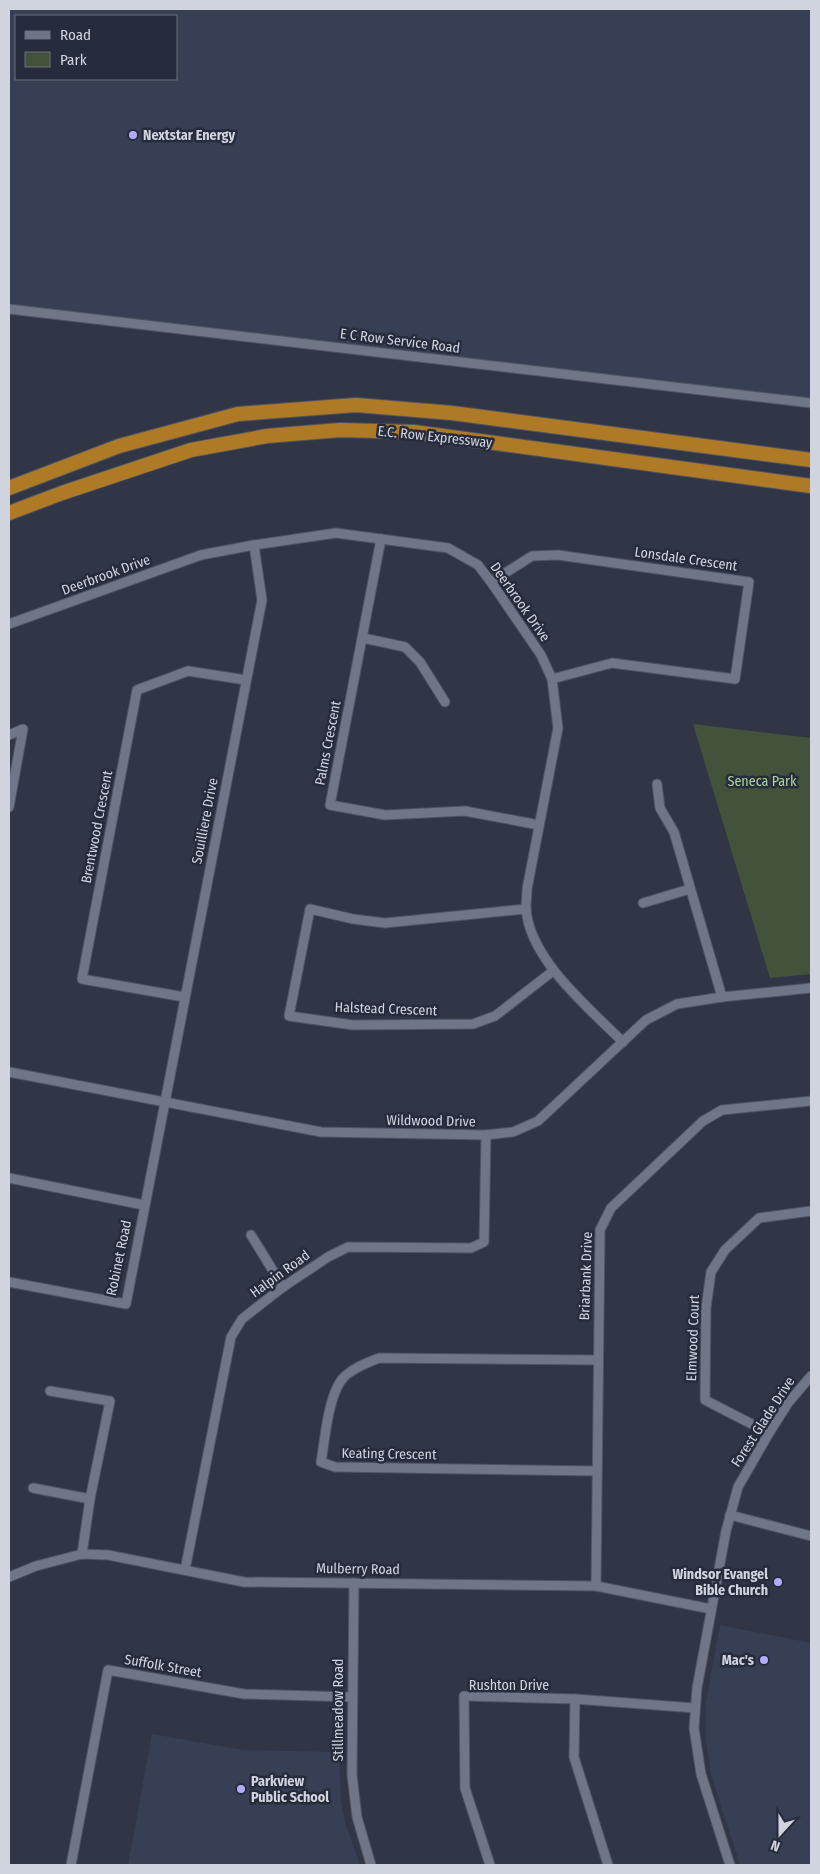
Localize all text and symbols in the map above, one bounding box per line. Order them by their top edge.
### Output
legend [15,15,178,80]
text: Road [60,26,91,44]
text: Park [60,51,87,69]
place label: Nextstar Energy [143,127,236,144]
marker: Nextstar Energy [127,129,139,141]
street label: E C Row Service Road [339,325,461,357]
street label: E.C. Row Expressway [377,423,494,452]
street label: Lonsdale Crescent [634,543,739,575]
street label: Deerbrook Drive [59,551,153,599]
street label: Deerbrook Drive [486,559,554,645]
street label: Palms Crescent [311,699,345,787]
street label: Brentwood Crescent [78,769,116,885]
park label: Seneca Park [727,773,797,790]
street label: Souilliere Drive [188,776,222,865]
street label: Halstead Crescent [334,999,438,1019]
street label: Wildwood Drive [386,1112,476,1130]
street label: Robinet Road [103,1219,135,1297]
street label: Briarbank Drive [576,1231,596,1321]
street label: Halpin Road [247,1247,313,1301]
street label: Elmwood Court [683,1294,703,1382]
street label: Forest Glade Drive [728,1374,799,1470]
street label: Keating Crescent [341,1445,437,1463]
street label: Mulberry Road [316,1560,400,1578]
place label: Windsor Evangel Bible Church [672,1566,768,1599]
marker: Windsor Evangel Bible Church [772,1576,784,1588]
street label: Suffolk Street [123,1651,203,1681]
place label: Mac's [722,1652,754,1669]
marker: Mac's [758,1654,770,1666]
street label: Stillmeadow Road [330,1658,347,1762]
street label: Rushton Drive [469,1677,549,1694]
place label: Parkview Public School [251,1773,329,1806]
marker: Parkview Public School [235,1783,247,1795]
north arrow [755,1809,805,1859]
text: N [769,1836,782,1855]

